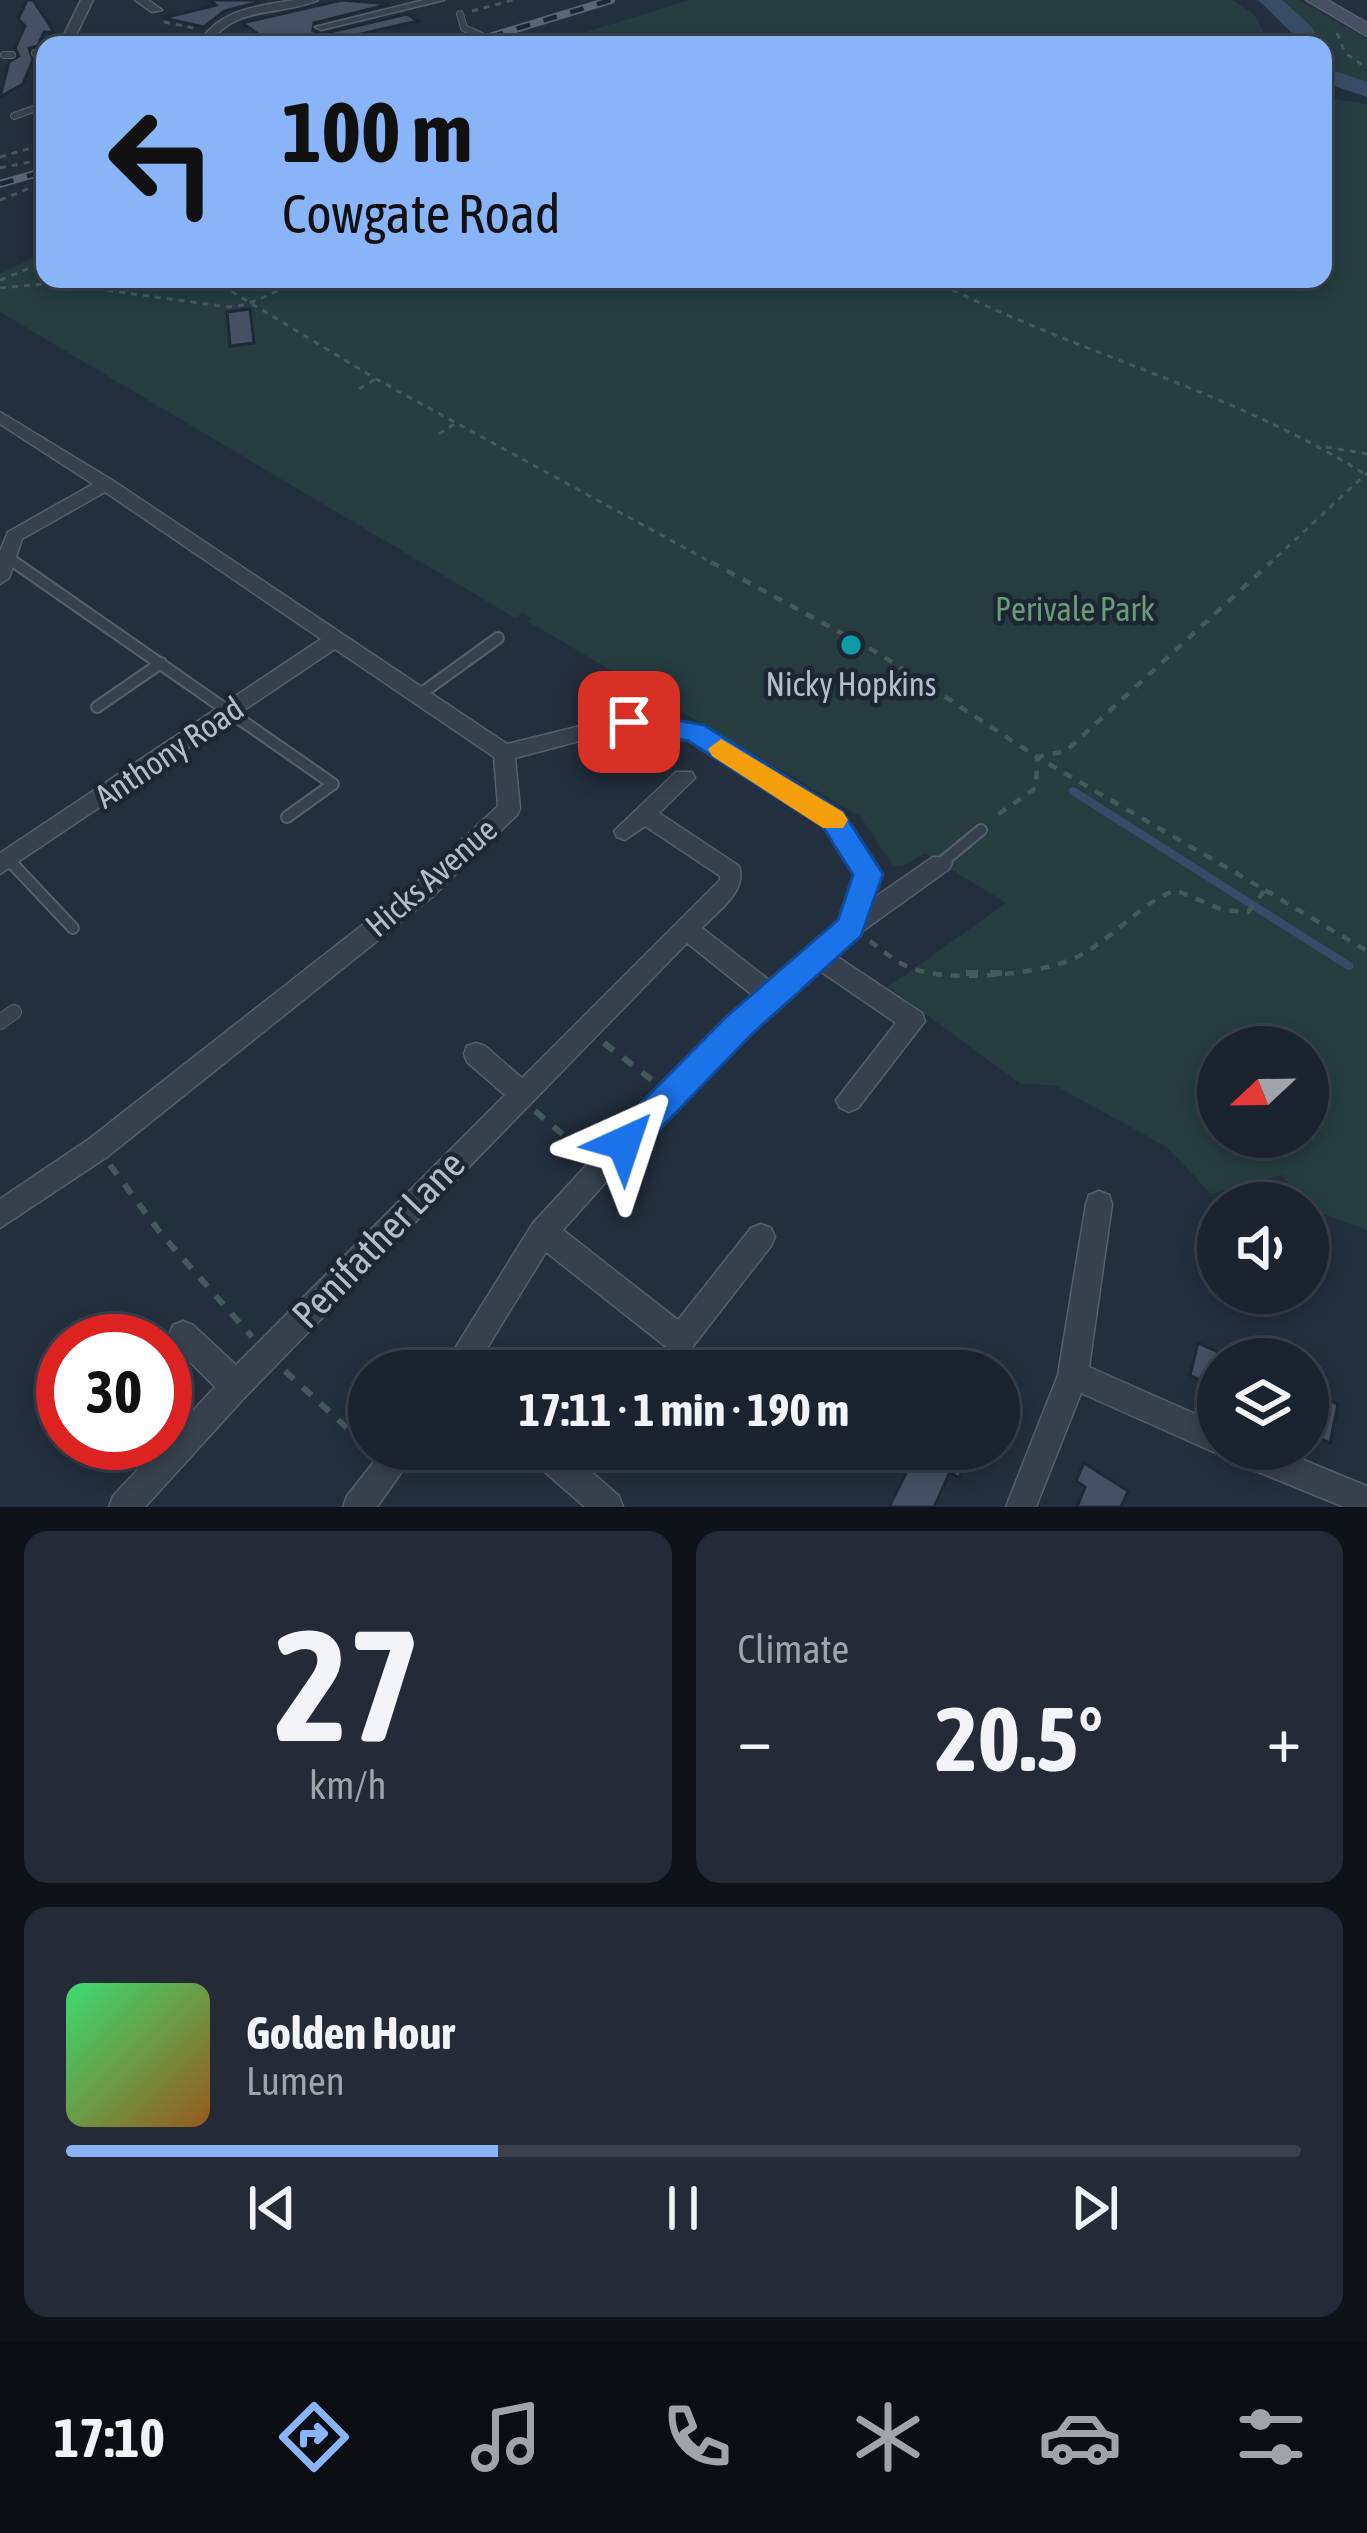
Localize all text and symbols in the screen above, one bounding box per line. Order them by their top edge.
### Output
icon: left [84,84,240,240]
text: 100 m [282,84,472,180]
text: Cowgate Road [282,183,561,244]
park label: Perivale Park [995,590,1155,628]
marker: Nicky Hopkins [838,632,864,658]
place label: Nicky Hopkins [765,665,937,703]
pin [578,671,680,773]
street label: Anthony Road [88,689,250,815]
icon: arrive [596,689,662,755]
street label: Hicks Avenue [358,810,504,944]
north arrow [1197,1026,1329,1158]
map controls [1197,1026,1329,1470]
position arrow [561,1080,687,1206]
street label: Penifather Lane [283,1142,473,1336]
button: sound [1197,1182,1329,1314]
speed limit sign: 30 [36,1314,192,1470]
button: layers [1197,1338,1329,1470]
text: 17:11 · 1 min · 190 m [519,1384,849,1436]
text: 27 [274,1595,421,1774]
text: Climate [738,1627,849,1671]
text: 20.5° [935,1687,1103,1790]
text: − [738,1700,772,1776]
text: + [1267,1700,1301,1776]
text: km/h [309,1763,386,1807]
text: Golden Hour [246,2007,455,2059]
text: Lumen [246,2059,345,2103]
icon: previous [239,2175,305,2241]
icon: pause [650,2175,716,2241]
icon: next [1062,2175,1128,2241]
icon: directions [272,2395,356,2479]
icon: music [464,2395,548,2479]
icon: phone [655,2395,739,2479]
icon: climate [846,2395,930,2479]
icon: car [1038,2395,1122,2479]
icon: filters [1229,2395,1313,2479]
text: 17:10 [54,2407,165,2468]

